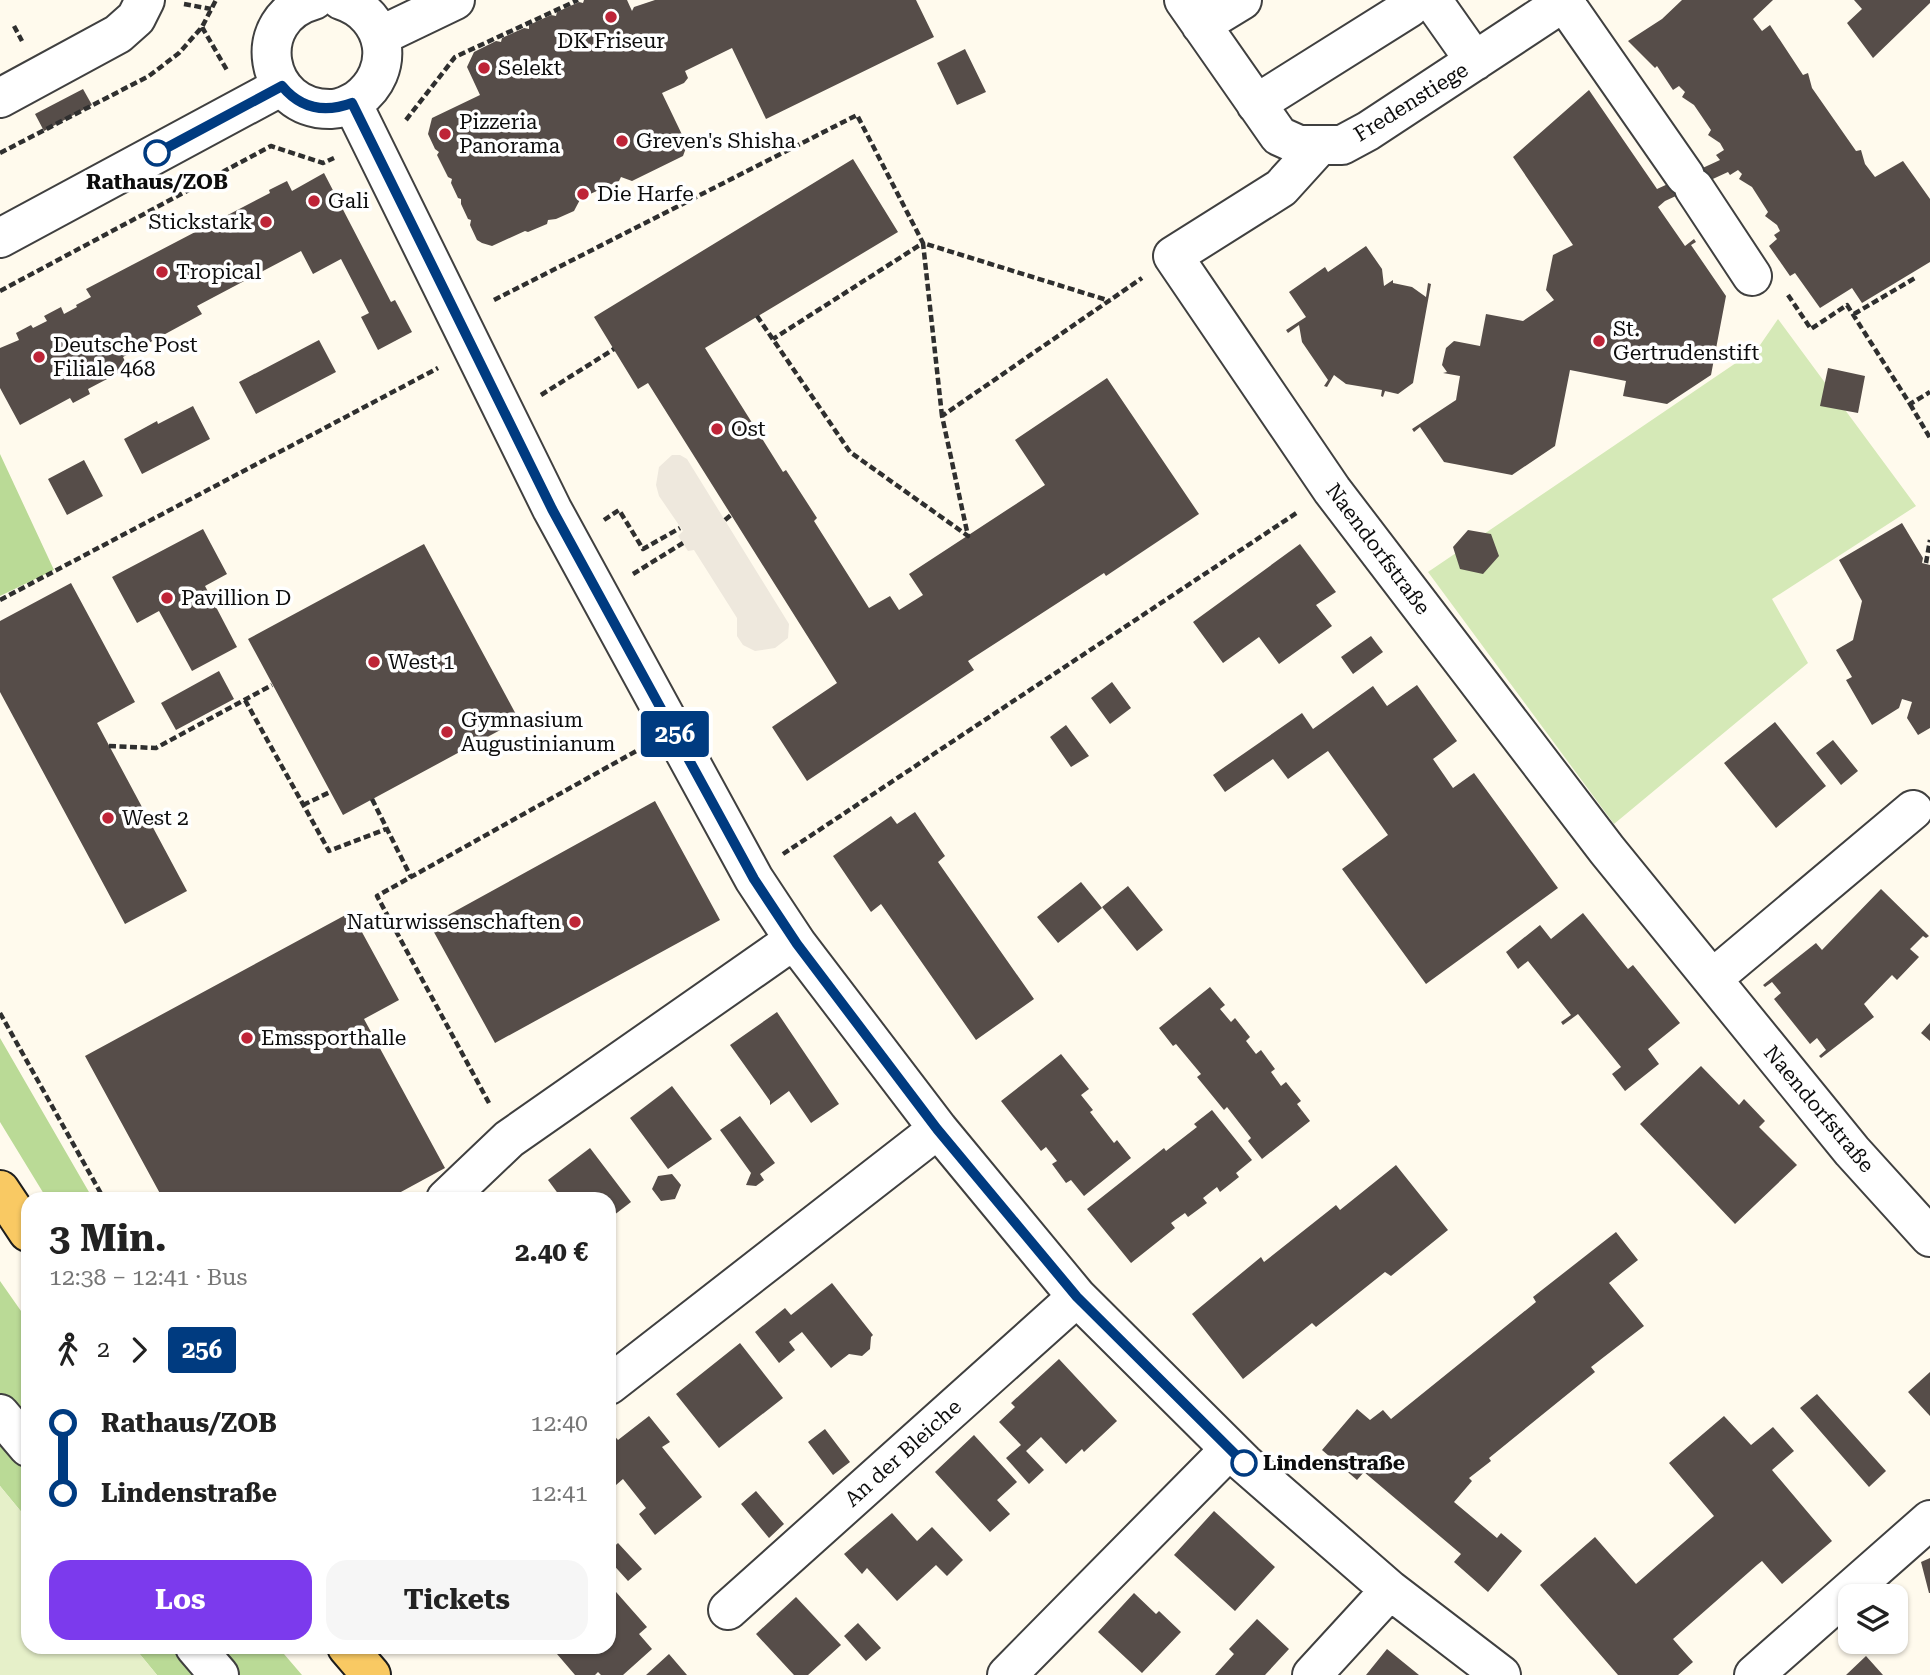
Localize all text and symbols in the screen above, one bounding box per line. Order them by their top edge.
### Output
marker: DK Friseur [603,9,619,25]
place label: DK Friseur [557,29,665,53]
place label: Selekt [498,56,562,80]
street label: Fredenstiege [1350,57,1472,147]
marker: Selekt [476,60,492,76]
place label: Pizzeria Panorama [459,110,561,158]
marker: Pizzeria Panorama [437,126,453,142]
place label: Greven's Shisha [636,129,796,153]
marker: Greven's Shisha [614,133,630,149]
marker: Rathaus/ZOB [144,140,170,166]
place label: Rathaus/ZOB [86,170,228,194]
place label: Die Harfe [597,182,694,206]
marker: Die Harfe [575,186,591,202]
place label: Gali [328,189,370,213]
marker: Gali [306,193,322,209]
place label: Stickstark [149,210,252,234]
marker: Stickstark [258,214,274,230]
place label: Tropical [176,260,262,284]
marker: Tropical [154,264,170,280]
place label: St. Gertrudenstift [1613,317,1759,365]
place label: Deutsche Post Filiale 468 [53,333,198,381]
marker: St. Gertrudenstift [1591,333,1607,349]
marker: Deutsche Post Filiale 468 [31,349,47,365]
place label: Ost [731,417,766,441]
marker: Ost [709,421,725,437]
street label: Naendorfstraße [1321,479,1435,619]
place label: Pavillion D [181,586,291,610]
marker: Pavillion D [159,590,175,606]
place label: West 1 [388,650,455,674]
marker: West 1 [366,654,382,670]
place label: Gymnasium Augustinianum [461,708,615,756]
line badge: 256 [635,711,715,757]
text: 256 [655,720,695,748]
marker: Gymnasium Augustinianum [439,724,455,740]
place label: West 2 [122,806,189,830]
marker: West 2 [100,810,116,826]
place label: Naturwissenschaften [346,910,561,934]
marker: Naturwissenschaften [567,914,583,930]
place label: Emssporthalle [261,1026,406,1050]
marker: Emssporthalle [239,1030,255,1046]
street label: Naendorfstraße [1759,1041,1879,1177]
text: 3 Min. [49,1216,167,1260]
text: 2.40 € [515,1237,588,1267]
text: 12:38 – 12:41 · Bus [49,1264,247,1291]
icon: walk [49,1331,87,1369]
icon: forward [120,1331,158,1369]
text: 2 [97,1336,110,1363]
text: 256 [182,1336,222,1364]
street label: An der Bleiche [840,1395,966,1511]
text: Rathaus/ZOB [101,1408,277,1438]
text: 12:40 [531,1410,588,1437]
marker: Lindenstraße [1231,1450,1257,1476]
place label: Lindenstraße [1263,1451,1405,1475]
text: Lindenstraße [101,1478,277,1508]
text: 12:41 [531,1480,588,1507]
button: Los [49,1560,312,1640]
button: Tickets [326,1560,588,1640]
map controls [1838,1584,1908,1654]
button: layers [1838,1584,1908,1654]

